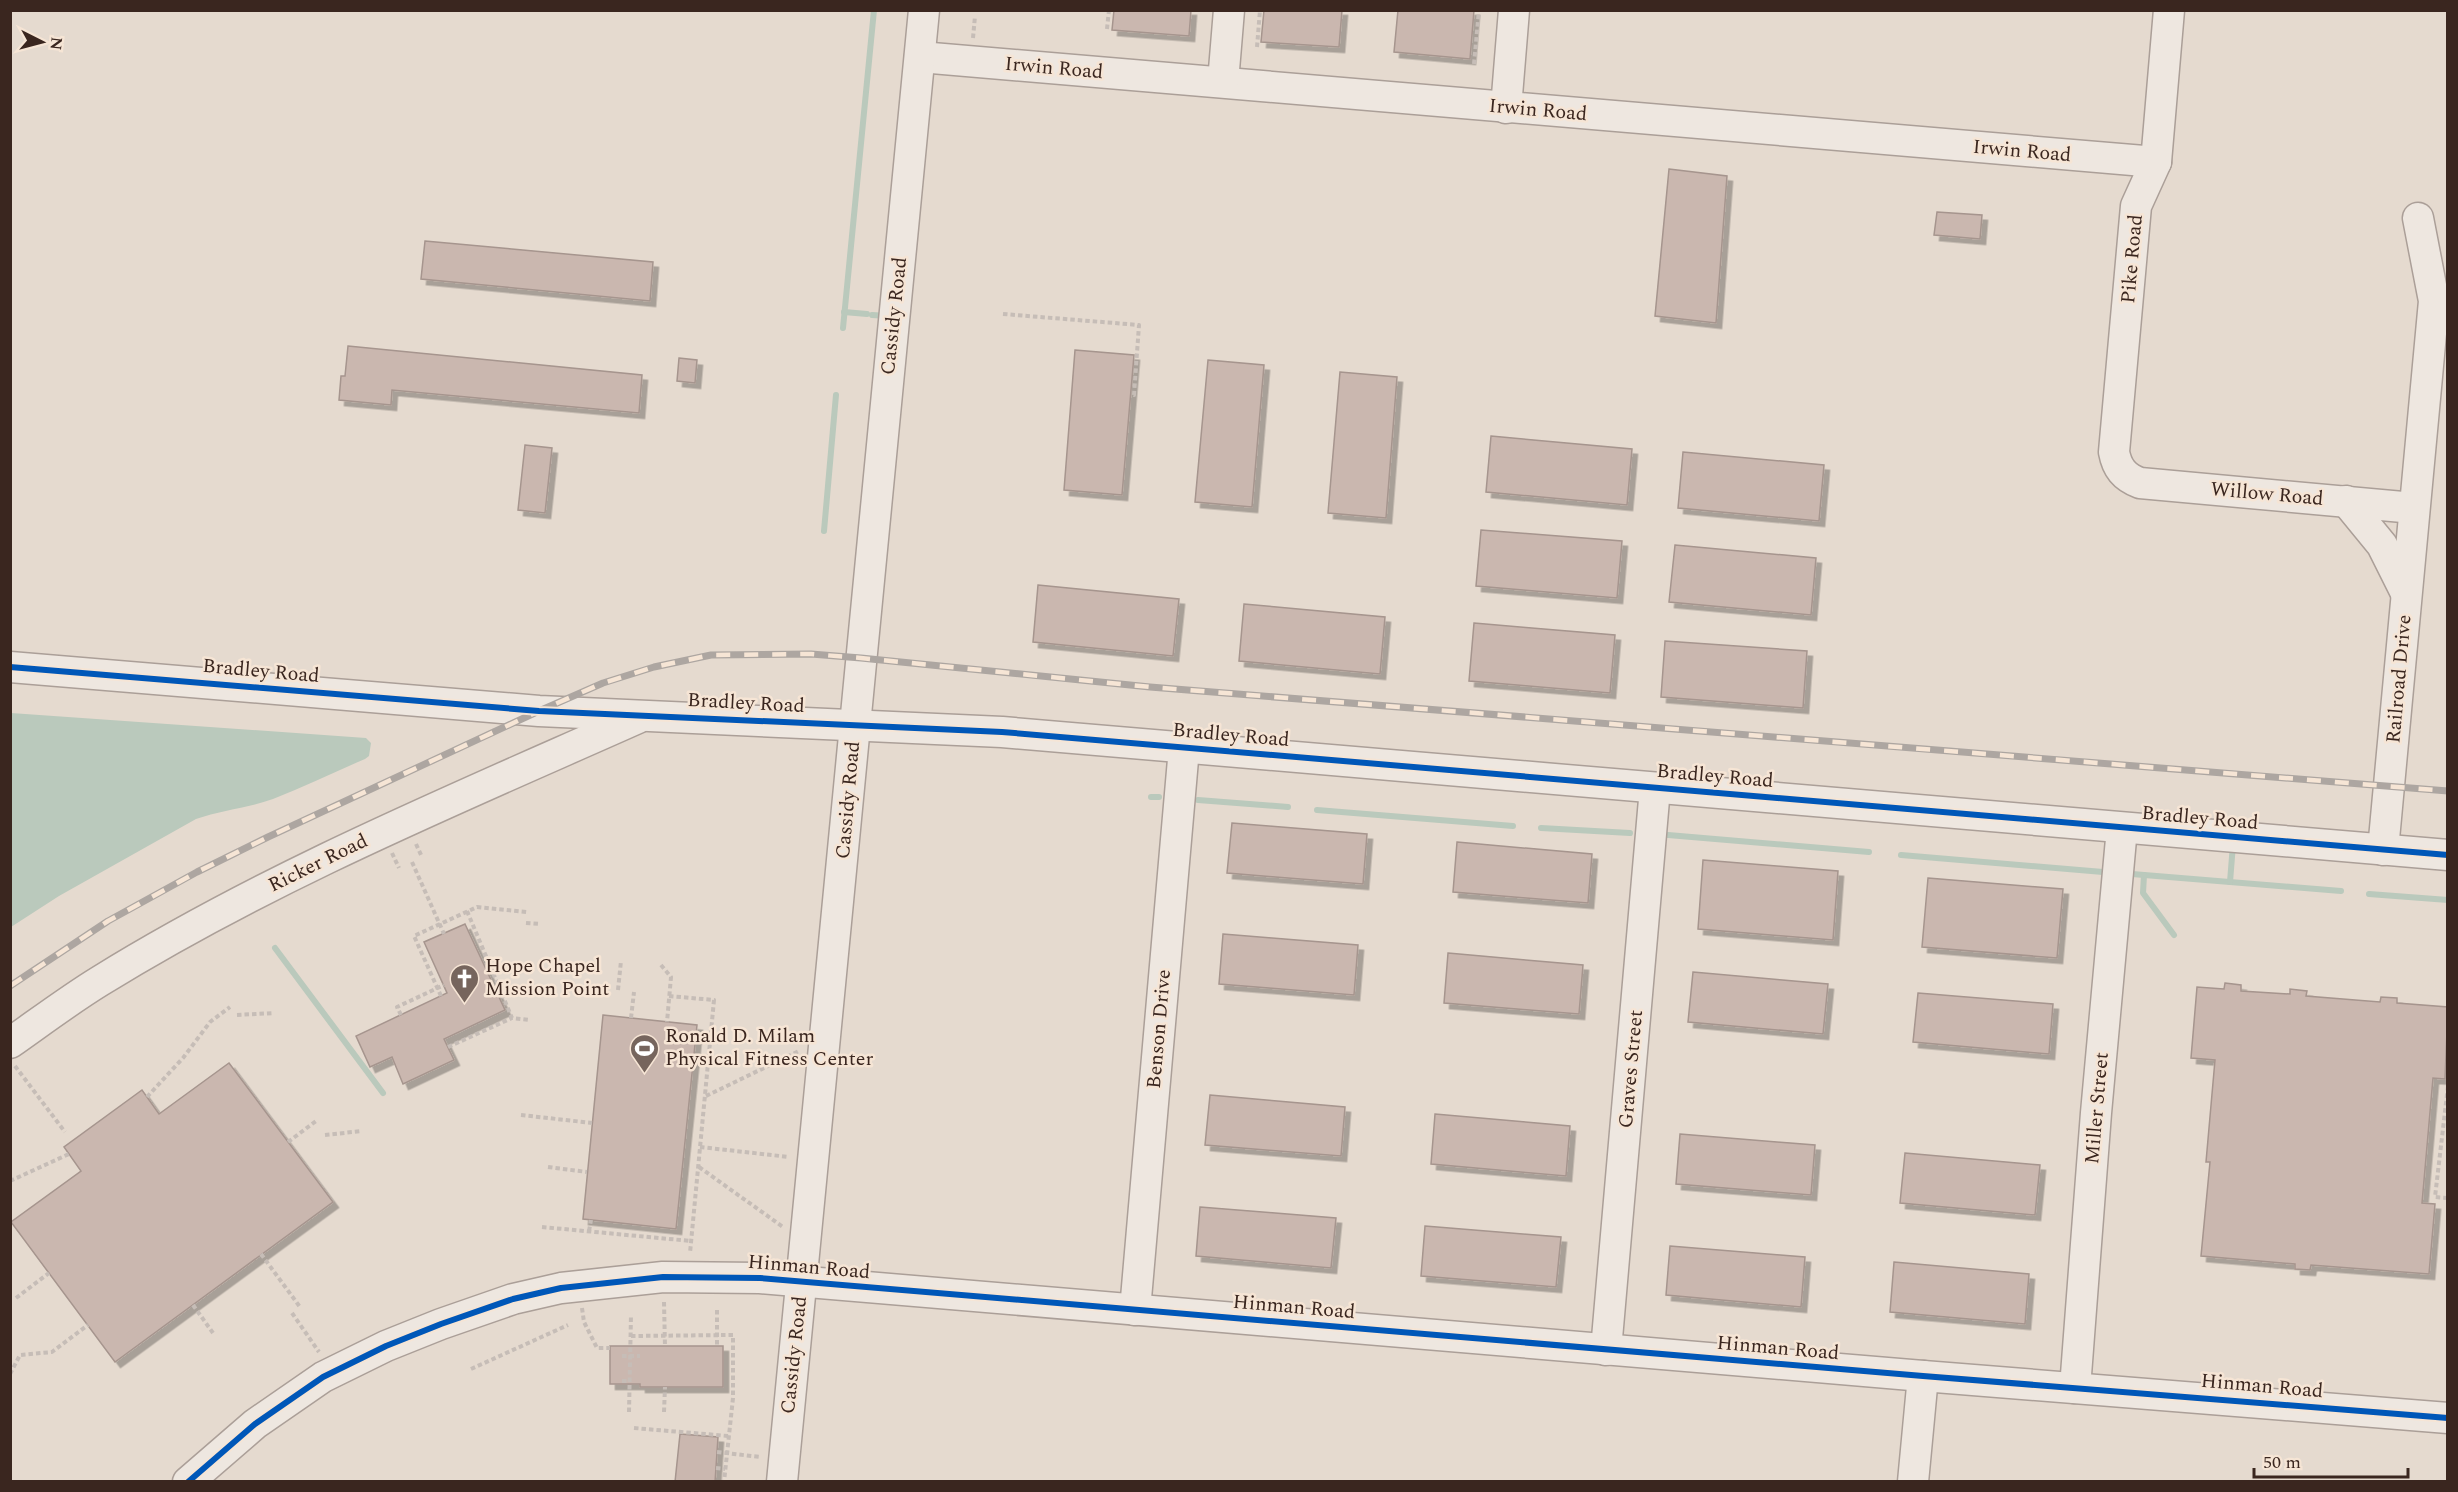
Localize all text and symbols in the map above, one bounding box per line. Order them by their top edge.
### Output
north arrow [12,12,72,72]
text: N [43,36,69,51]
street label: Irwin Road [1003,49,1105,87]
street label: Irwin Road [1487,91,1589,129]
street label: Irwin Road [1971,132,2073,170]
street label: Pike Road [2113,213,2151,305]
street label: Cassidy Road [873,256,915,376]
street label: Willow Road [2209,474,2325,514]
street label: Railroad Drive [2378,613,2420,745]
street label: Bradley Road [201,651,321,691]
street label: Bradley Road [687,685,805,721]
street label: Bradley Road [1171,715,1291,755]
street label: Cassidy Road [828,740,868,860]
street label: Bradley Road [1655,756,1775,796]
street label: Bradley Road [2140,798,2260,838]
street label: Ricker Road [263,826,373,900]
place label: Hope Chapel Mission Point [485,951,609,1004]
church icon: Hope Chapel Mission Point [448,962,480,1004]
street label: Benson Drive [1139,968,1179,1090]
street label: Graves Street [1611,1009,1651,1129]
place label: Ronald D. Milam Physical Fitness Center [665,1021,873,1074]
sports icon: Ronald D. Milam Physical Fitness Center [628,1032,660,1074]
street label: Miller Street [2077,1051,2117,1165]
street label: Hinman Road [747,1247,871,1287]
street label: Hinman Road [1232,1287,1356,1327]
street label: Cassidy Road [773,1295,815,1415]
street label: Hinman Road [1716,1328,1840,1368]
street label: Hinman Road [2200,1366,2324,1406]
scale bar [2254,1441,2408,1479]
text: 50 m [2263,1449,2301,1476]

